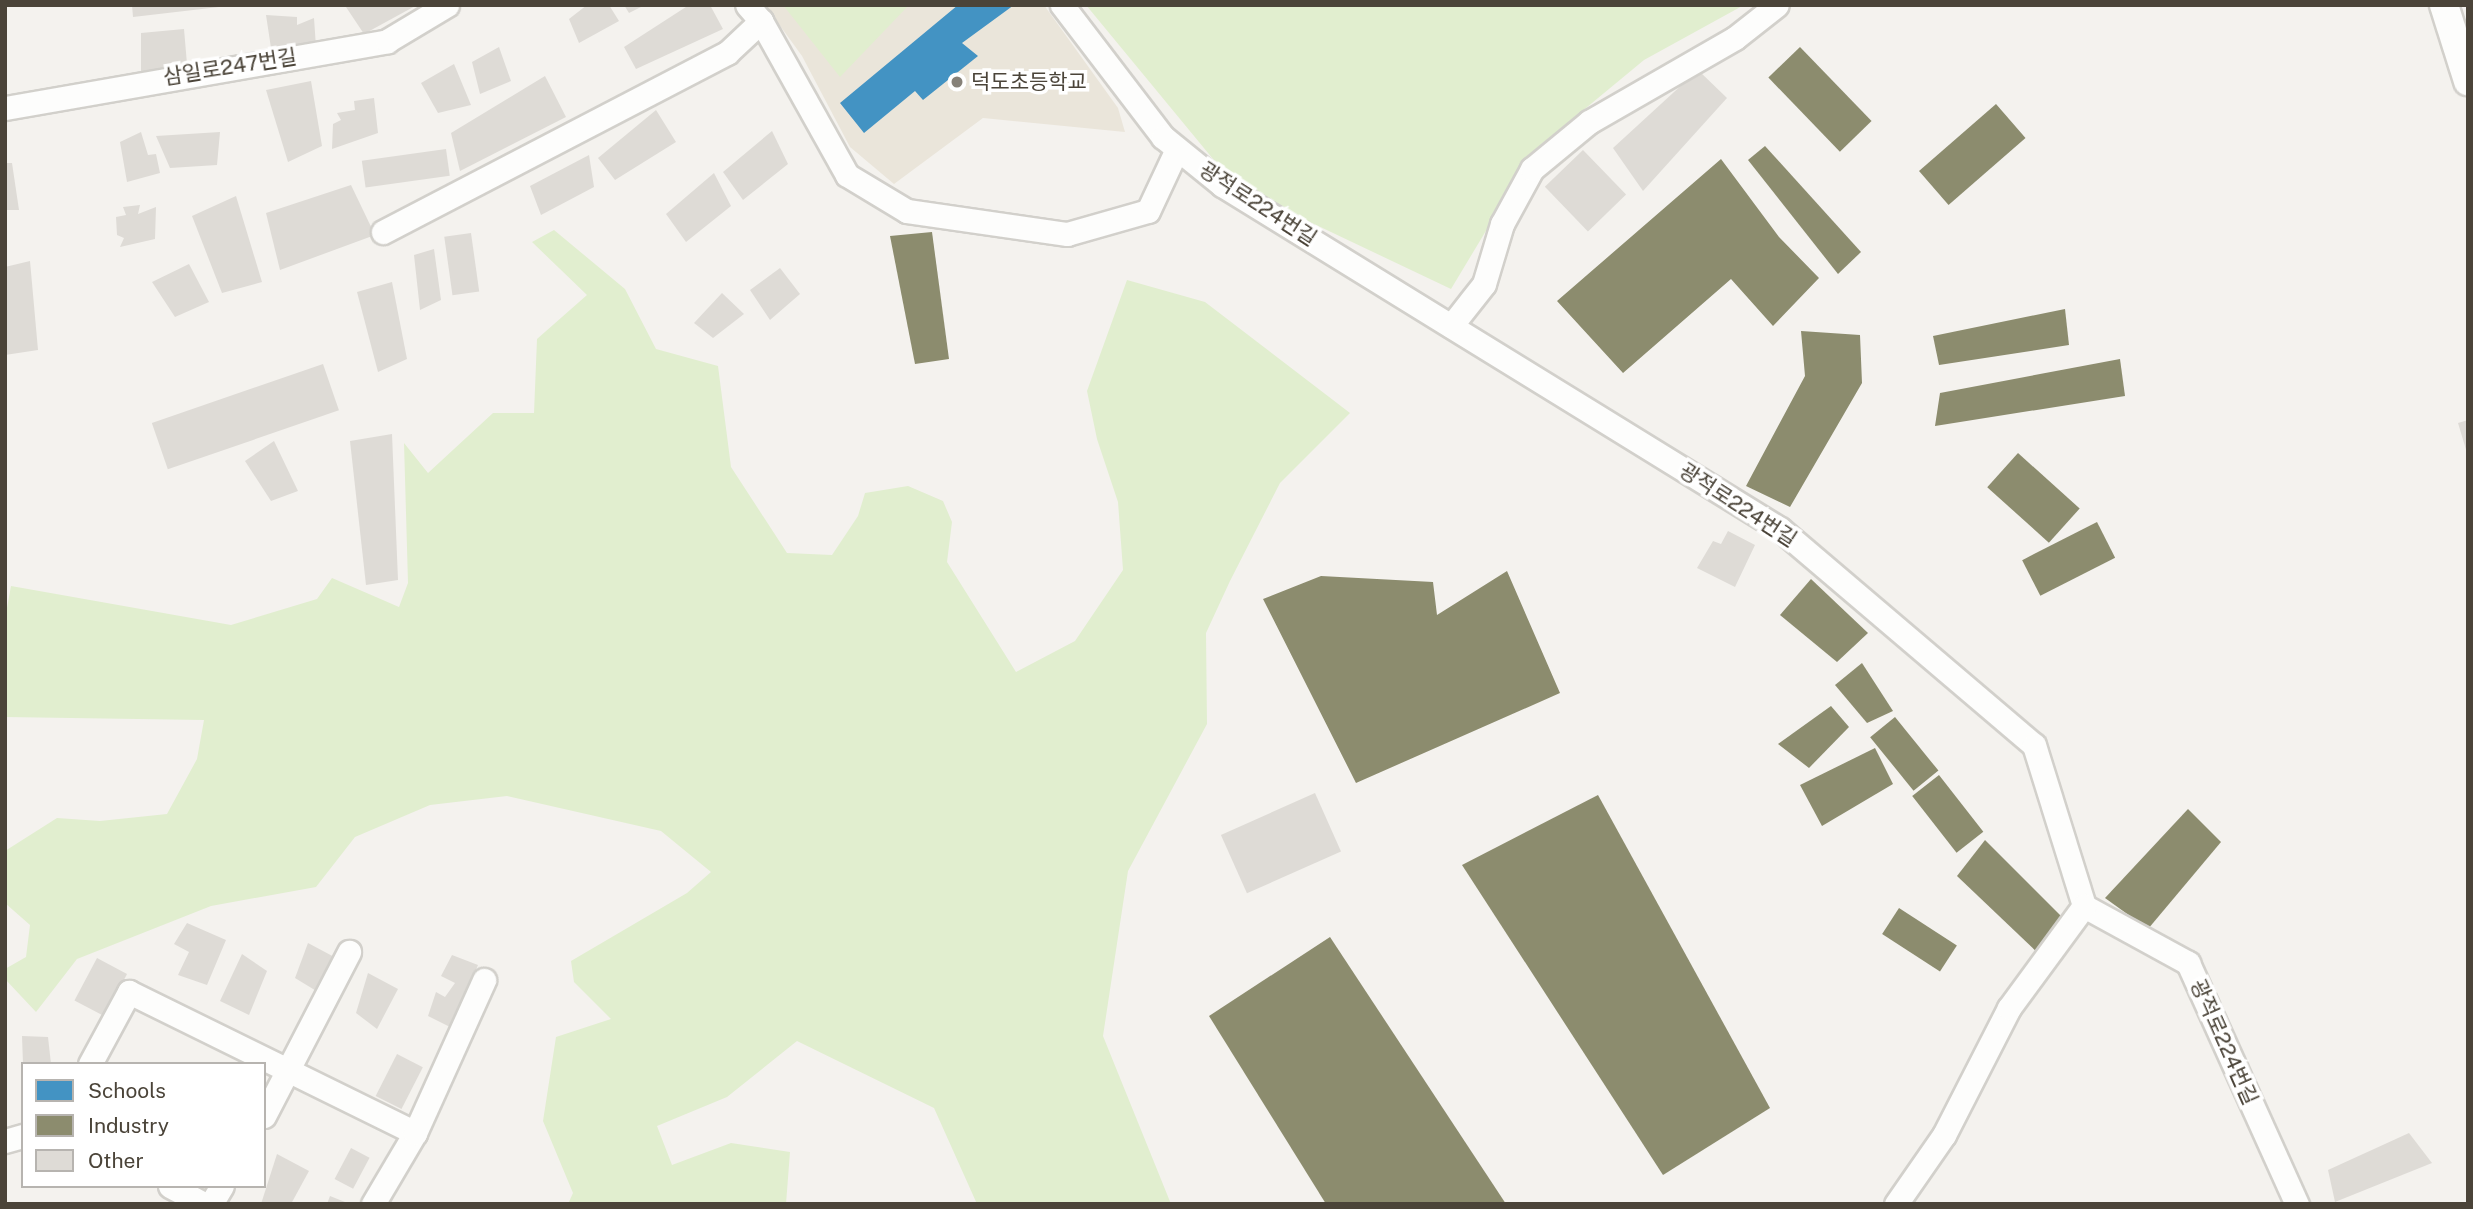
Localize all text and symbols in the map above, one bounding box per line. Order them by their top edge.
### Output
street label: 삼일로247번길 [161,44,299,90]
place label: 덕도초등학교 [971,69,1087,95]
marker: 덕도초등학교 [949,74,965,90]
street label: 광적로224번길 [1195,157,1321,251]
street label: 광적로224번길 [1675,458,1801,552]
street label: 광적로224번길 [2185,975,2263,1109]
legend [21,1062,266,1188]
text: Schools [88,1078,166,1103]
text: Industry [88,1113,169,1138]
text: Other [88,1148,144,1173]

